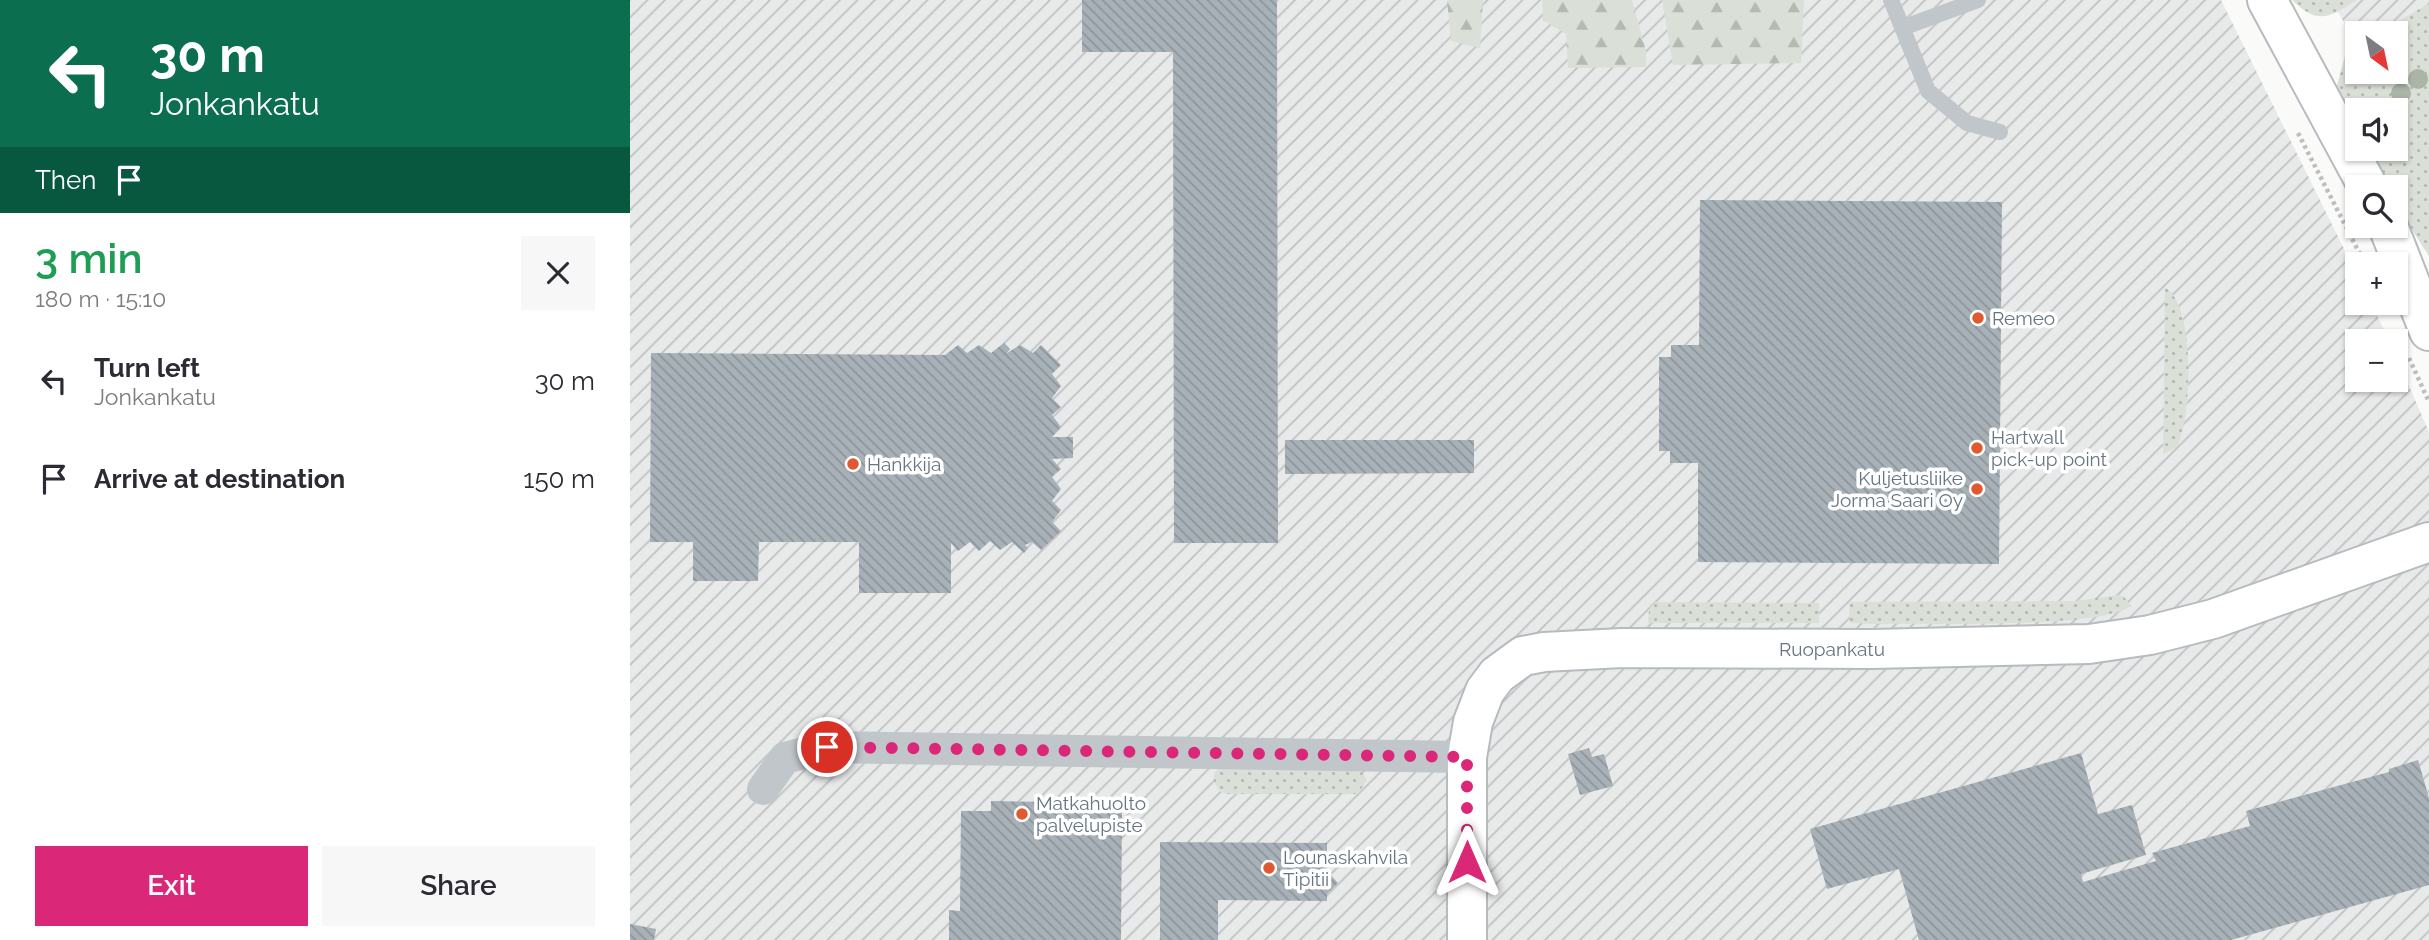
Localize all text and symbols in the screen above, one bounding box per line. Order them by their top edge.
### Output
north arrow [2345,21,2408,84]
map controls [2345,21,2408,392]
text: 30 m [150,26,265,83]
icon: left [35,28,126,119]
text: Jonkankatu [150,85,320,122]
button: sound [2345,98,2408,161]
icon: arrive [110,161,148,199]
text: Then [35,165,96,195]
button: search [2345,175,2408,238]
text: 3 min [35,234,143,283]
button: close [521,236,595,310]
button: + [2345,252,2408,315]
text: 180 m · 15:10 [35,285,166,312]
place label: Remeo [1992,307,2055,329]
marker: Remeo [1970,310,1986,326]
button: − [2345,329,2408,392]
text: Turn left [94,353,200,383]
icon: left [35,362,73,400]
text: 30 m [535,366,595,396]
text: Jonkankatu [94,383,216,410]
place label: Hartwall pick-up point [1991,426,2108,470]
marker: Hartwall pick-up point [1969,440,1985,456]
place label: Hankkija [867,453,941,475]
marker: Hankkija [845,456,861,472]
icon: arrive [35,460,73,498]
text: Arrive at destination [94,464,345,494]
text: 150 m [523,464,595,494]
place label: Kuljetusliike Jorma Saari Oy [1831,467,1963,511]
marker: Kuljetusliike Jorma Saari Oy [1969,481,1985,497]
street label: Ruopankatu [1779,638,1885,660]
pin [797,717,857,777]
icon: arrive [808,728,846,766]
place label: Matkahuolto palvelupiste [1036,792,1146,836]
marker: Matkahuolto palvelupiste [1014,806,1030,822]
position arrow [1430,825,1504,899]
button: Exit [35,846,308,926]
button: Share [322,846,595,926]
place label: Lounaskahvila Tipitii [1283,846,1408,890]
marker: Lounaskahvila Tipitii [1261,860,1277,876]

